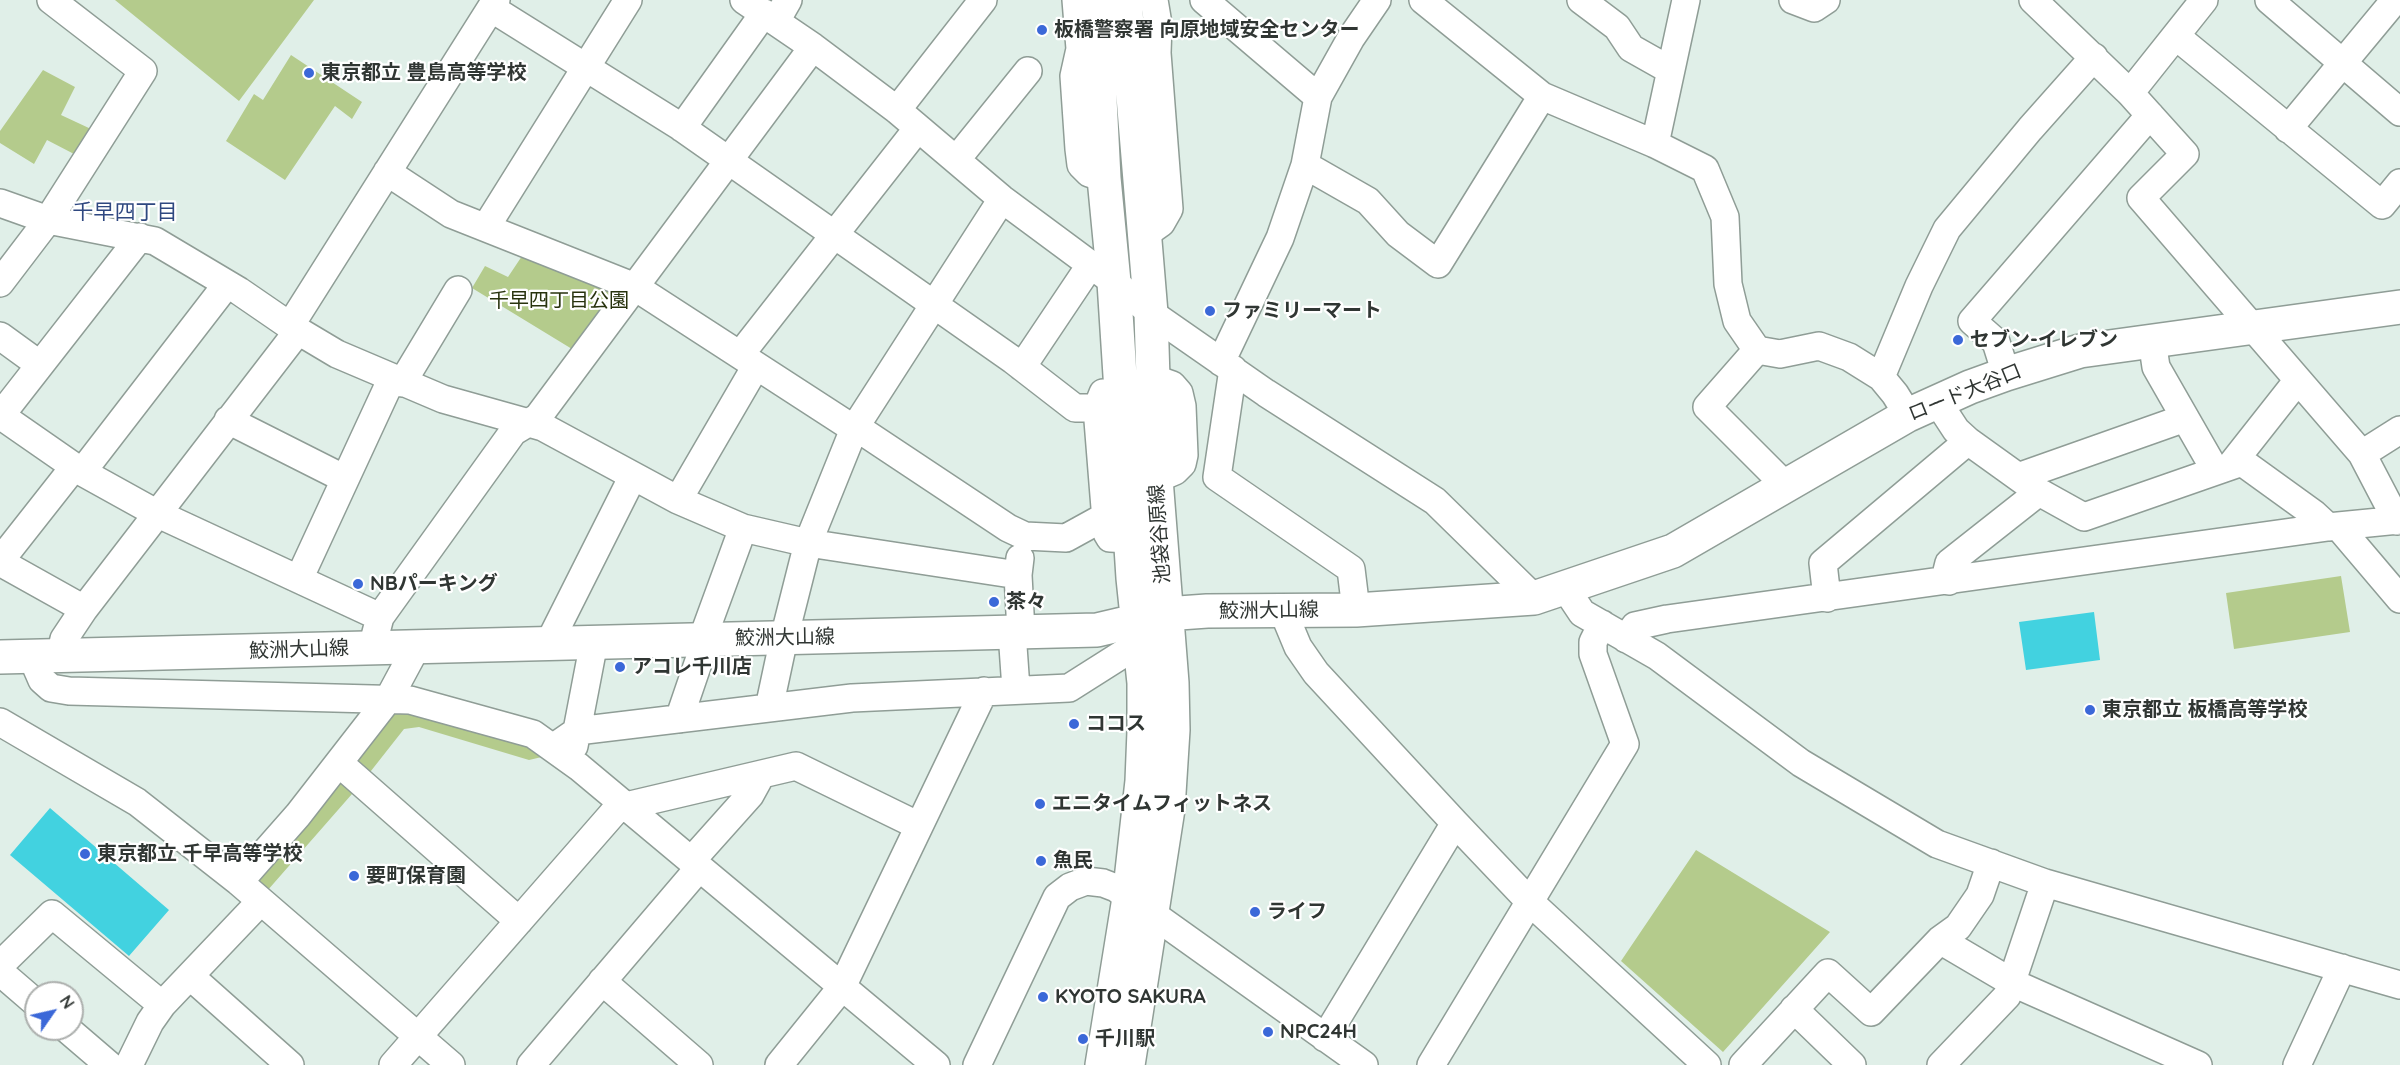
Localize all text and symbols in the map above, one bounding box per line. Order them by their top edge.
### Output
place label: 板橋警察署 向原地域安全センター [1054,18,1360,42]
marker: 板橋警察署 向原地域安全センター [1035,23,1049,37]
place label: 東京都立 豊島高等学校 [321,61,527,85]
marker: 東京都立 豊島高等学校 [302,66,316,80]
district label: 千早四丁目 [73,200,177,226]
park label: 千早四丁目公園 [489,289,629,313]
place label: ファミリーマート [1222,299,1382,323]
marker: ファミリーマート [1203,304,1217,318]
place label: セブン-イレブン [1970,328,2118,352]
marker: セブン-イレブン [1951,333,1965,347]
street label: ロード大谷口 [1905,359,2025,427]
street label: 池袋谷原線 [1145,483,1175,585]
place label: NBパーキング [370,572,498,596]
marker: NBパーキング [351,577,365,591]
place label: 茶々 [1006,590,1046,614]
marker: 茶々 [987,595,1001,609]
street label: 鮫洲大山線 [1219,598,1319,624]
street label: 鮫洲大山線 [735,625,835,651]
street label: 鮫洲大山線 [249,636,349,664]
place label: アコレ千川店 [632,655,752,679]
marker: アコレ千川店 [613,660,627,674]
place label: 東京都立 板橋高等学校 [2102,698,2308,722]
marker: 東京都立 板橋高等学校 [2083,703,2097,717]
place label: ココス [1086,712,1146,736]
marker: ココス [1067,717,1081,731]
place label: エニタイムフィットネス [1052,792,1272,816]
marker: エニタイムフィットネス [1033,797,1047,811]
place label: 東京都立 千早高等学校 [97,842,303,866]
marker: 東京都立 千早高等学校 [78,847,92,861]
place label: 魚民 [1053,849,1093,873]
marker: 魚民 [1034,854,1048,868]
place label: 要町保育園 [366,864,466,888]
marker: 要町保育園 [347,869,361,883]
place label: ライフ [1267,900,1327,924]
marker: ライフ [1248,905,1262,919]
north arrow [24,981,84,1041]
place label: KYOTO SAKURA [1055,985,1206,1009]
marker: KYOTO SAKURA [1036,990,1050,1004]
text: N [56,992,79,1013]
place label: NPC24H [1280,1020,1357,1044]
marker: NPC24H [1261,1025,1275,1039]
place label: 千川駅 [1095,1027,1155,1051]
marker: 千川駅 [1076,1032,1090,1046]

